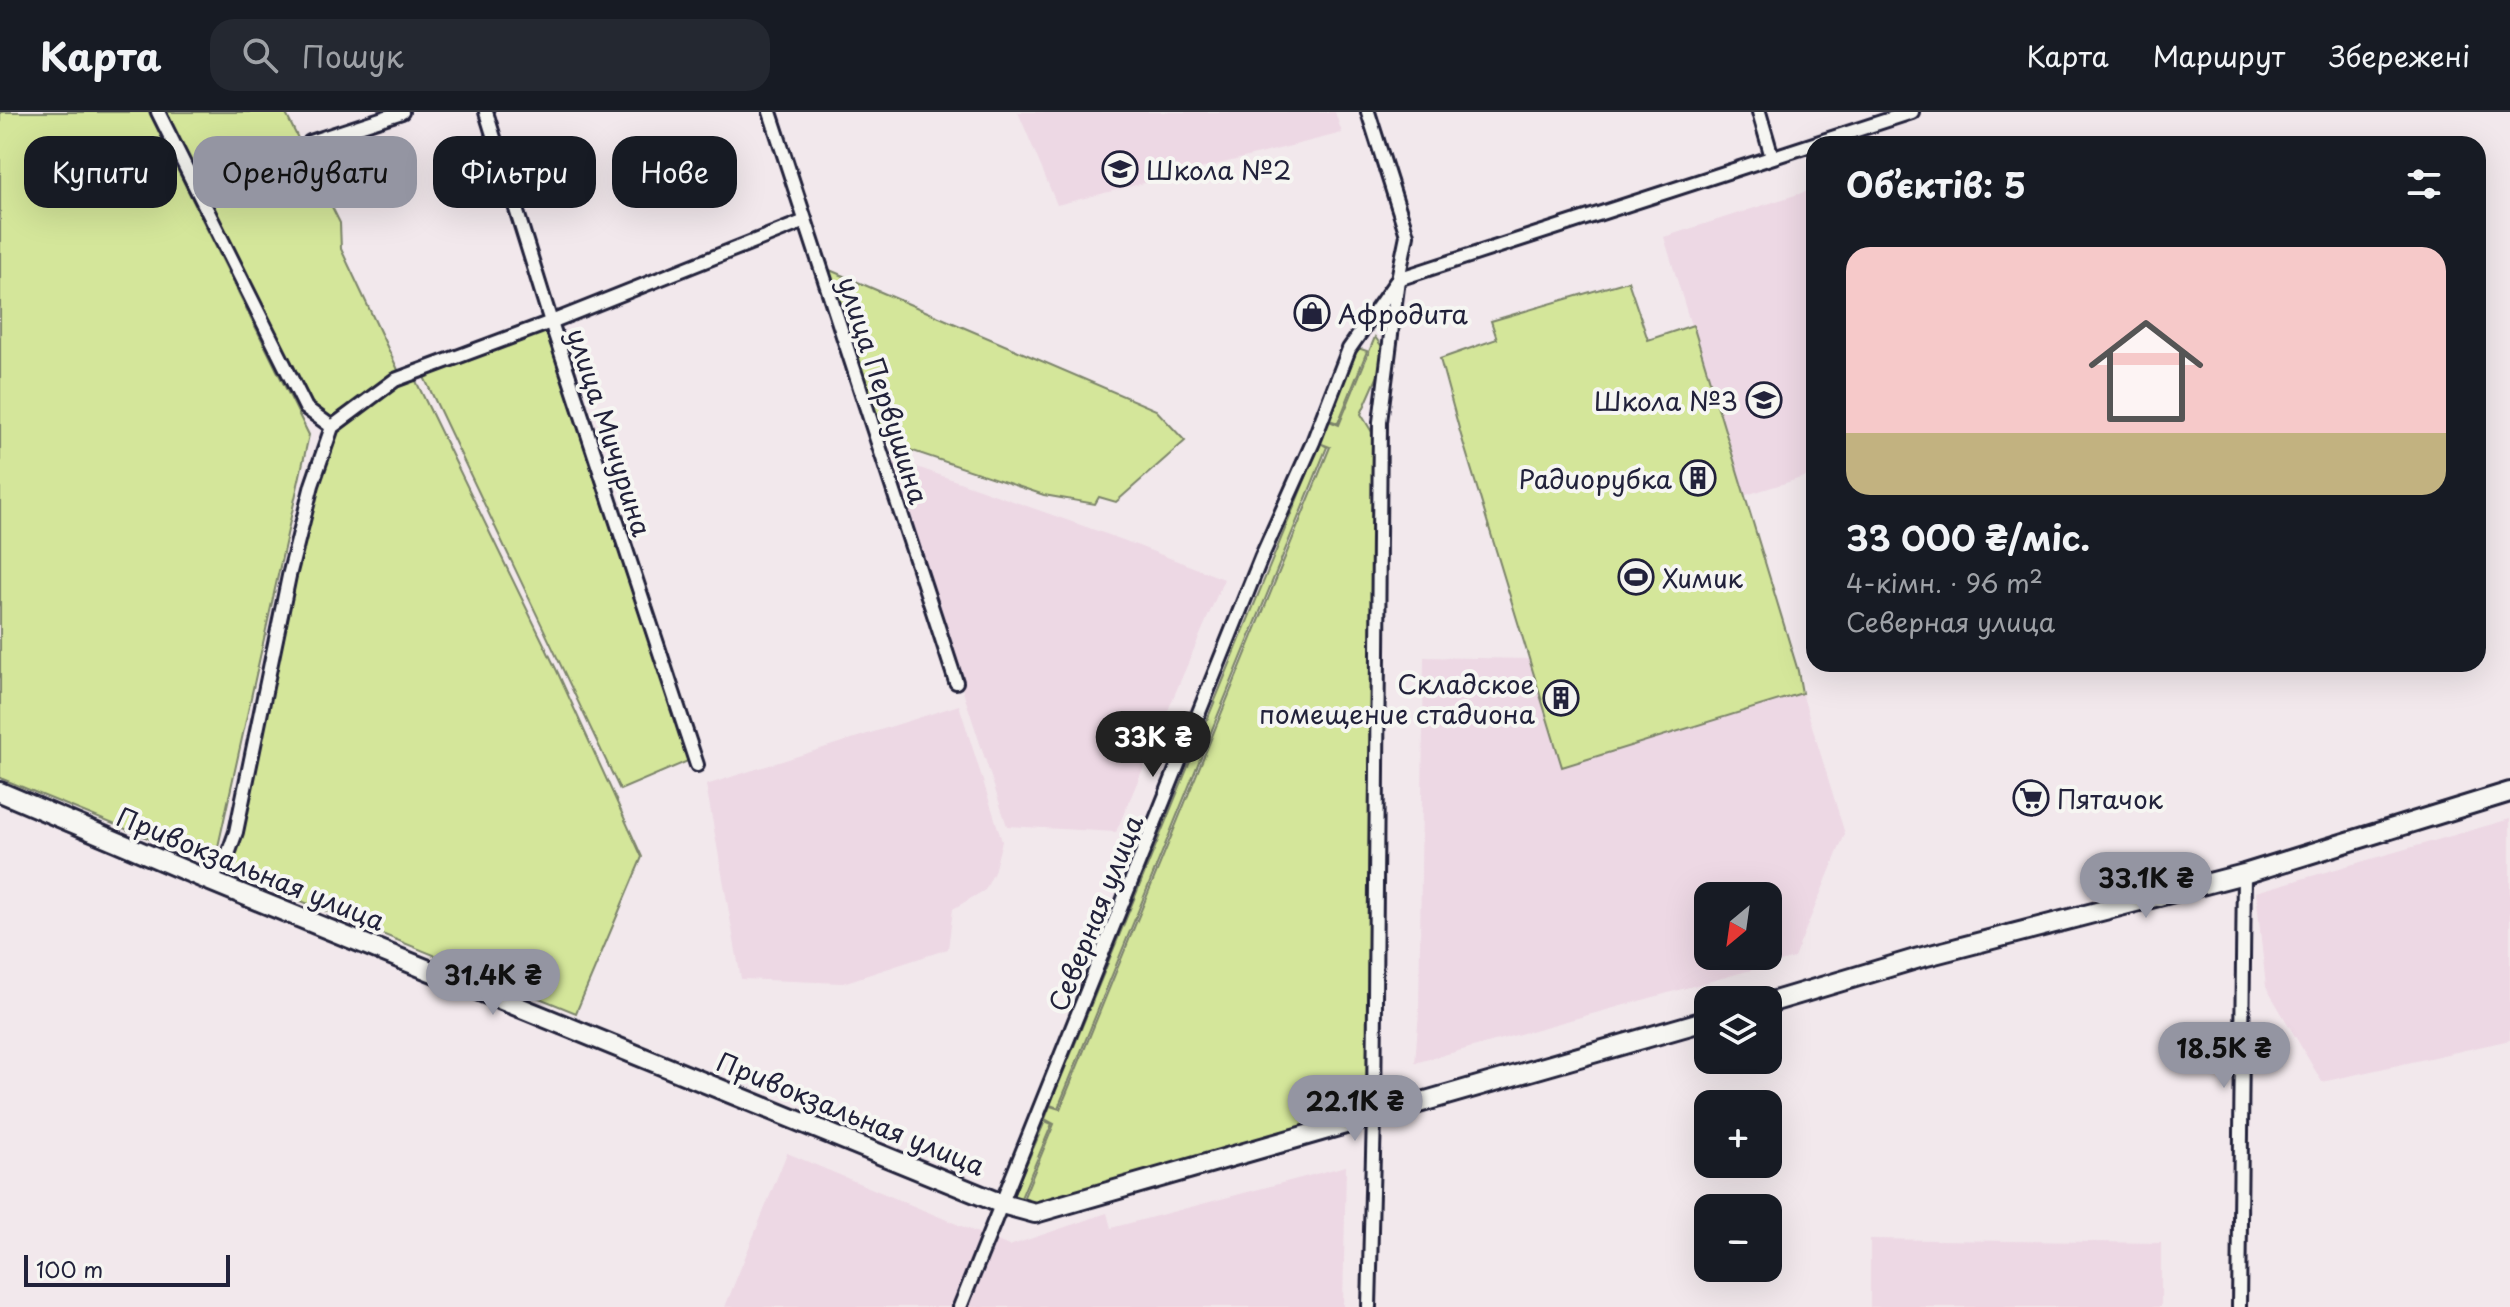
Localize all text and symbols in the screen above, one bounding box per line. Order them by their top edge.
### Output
search box [210,19,770,91]
text: Карта [40,27,162,84]
icon: search [238,33,282,77]
text: Пошук [302,33,404,78]
text: Карта [2026,34,2109,77]
text: Маршрут [2153,34,2285,77]
text: Збережені [2329,34,2470,77]
chip: Купити [24,136,177,208]
chip: Орендувати [193,136,417,208]
chip: Фільтри [433,136,596,208]
chip: Нове [612,136,737,208]
school or university icon: Школа №2 [1101,150,1139,188]
place label: Школа №2 [1146,150,1291,189]
text: Об’єктів: 5 [1846,158,2026,210]
icon: filters [2402,162,2446,206]
street label: улица Первушина [829,271,939,509]
shop icon: Афродита [1293,294,1331,332]
place label: Афродита [1338,294,1469,333]
icon: home [2074,299,2218,443]
street label: улица Мичурина [558,323,662,542]
place label: Школа №3 [1594,381,1738,420]
school or university icon: Школа №3 [1745,381,1783,419]
place label: Радиорубка [1519,459,1673,498]
building icon: Радиорубка [1679,459,1717,497]
text: 33 000 ₴/міс. [1846,511,2090,563]
sports icon: Химик [1617,558,1655,596]
place label: Химик [1662,558,1744,597]
text: 4-кімн. · 96 m² [1846,563,2043,602]
text: Северная улица [1846,602,2055,641]
place label: Складское помещение стадиона [1259,664,1536,733]
building icon: Складское помещение стадиона [1542,679,1580,717]
pin: 33K ₴ [1097,711,1209,779]
text: 33K ₴ [1114,717,1192,756]
supermarket icon: Пятачок [2012,779,2050,817]
place label: Пятачок [2057,779,2164,818]
street label: Привокзальная улица [111,796,391,940]
street label: Северная улица [1038,808,1152,1017]
pin: 33.1K ₴ [2072,852,2220,920]
text: 33.1K ₴ [2098,858,2194,897]
north arrow [1694,882,1782,970]
map controls [1694,882,1782,1282]
pin: 31.4K ₴ [419,949,567,1017]
text: 31.4K ₴ [444,955,542,994]
button: layers [1694,986,1782,1074]
pin: 18.5K ₴ [2150,1022,2298,1090]
text: 18.5K ₴ [2176,1028,2272,1067]
street label: Привокзальная улица [711,1041,991,1185]
pin: 22.1K ₴ [1281,1075,1429,1143]
text: 22.1K ₴ [1306,1081,1404,1120]
button: + [1694,1090,1782,1178]
button: − [1694,1194,1782,1282]
scale bar [24,1251,230,1287]
text: 100 m [36,1252,103,1285]

